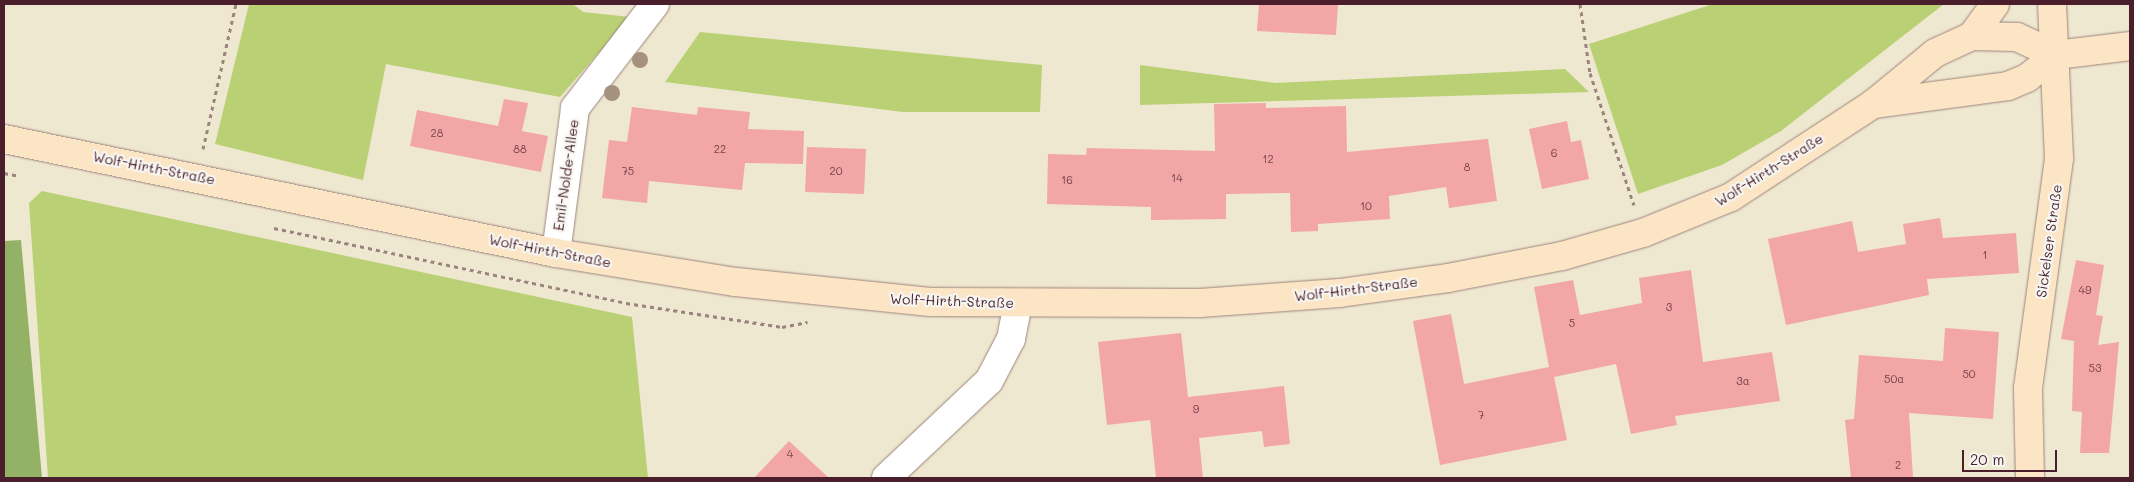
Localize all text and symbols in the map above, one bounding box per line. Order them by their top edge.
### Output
street label: Emil-Nolde-Allee [550,118,582,232]
house number: 28 [431,126,443,140]
street label: Wolf-Hirth-Straße [1712,130,1826,210]
house number: 88 [513,142,527,156]
house number: 22 [714,142,726,156]
house number: 6 [1551,146,1557,160]
street label: Wolf-Hirth-Straße [92,148,216,188]
house number: 12 [1262,152,1274,166]
house number: 8 [1464,160,1470,174]
house number: 75 [622,164,634,178]
house number: 20 [830,164,842,178]
house number: 14 [1171,171,1183,185]
house number: 16 [1061,173,1073,187]
street label: Sickelser Straße [2033,183,2065,299]
house number: 10 [1360,199,1372,213]
street label: Wolf-Hirth-Straße [488,231,612,271]
house number: 1 [1983,248,1987,262]
street label: Wolf-Hirth-Straße [1293,273,1419,305]
house number: 49 [2079,283,2091,297]
street label: Wolf-Hirth-Straße [890,290,1014,312]
house number: 3 [1666,300,1672,314]
house number: 5 [1569,316,1575,330]
house number: 53 [2089,361,2101,375]
house number: 50 [1962,367,1976,381]
house number: 50a [1884,372,1904,386]
house number: 3a [1736,374,1750,388]
house number: 9 [1193,402,1199,416]
house number: 7 [1478,408,1484,422]
scale bar [1964,440,2059,472]
house number: 4 [787,447,793,461]
text: 20 m [1970,449,2004,469]
house number: 2 [1895,458,1901,472]

